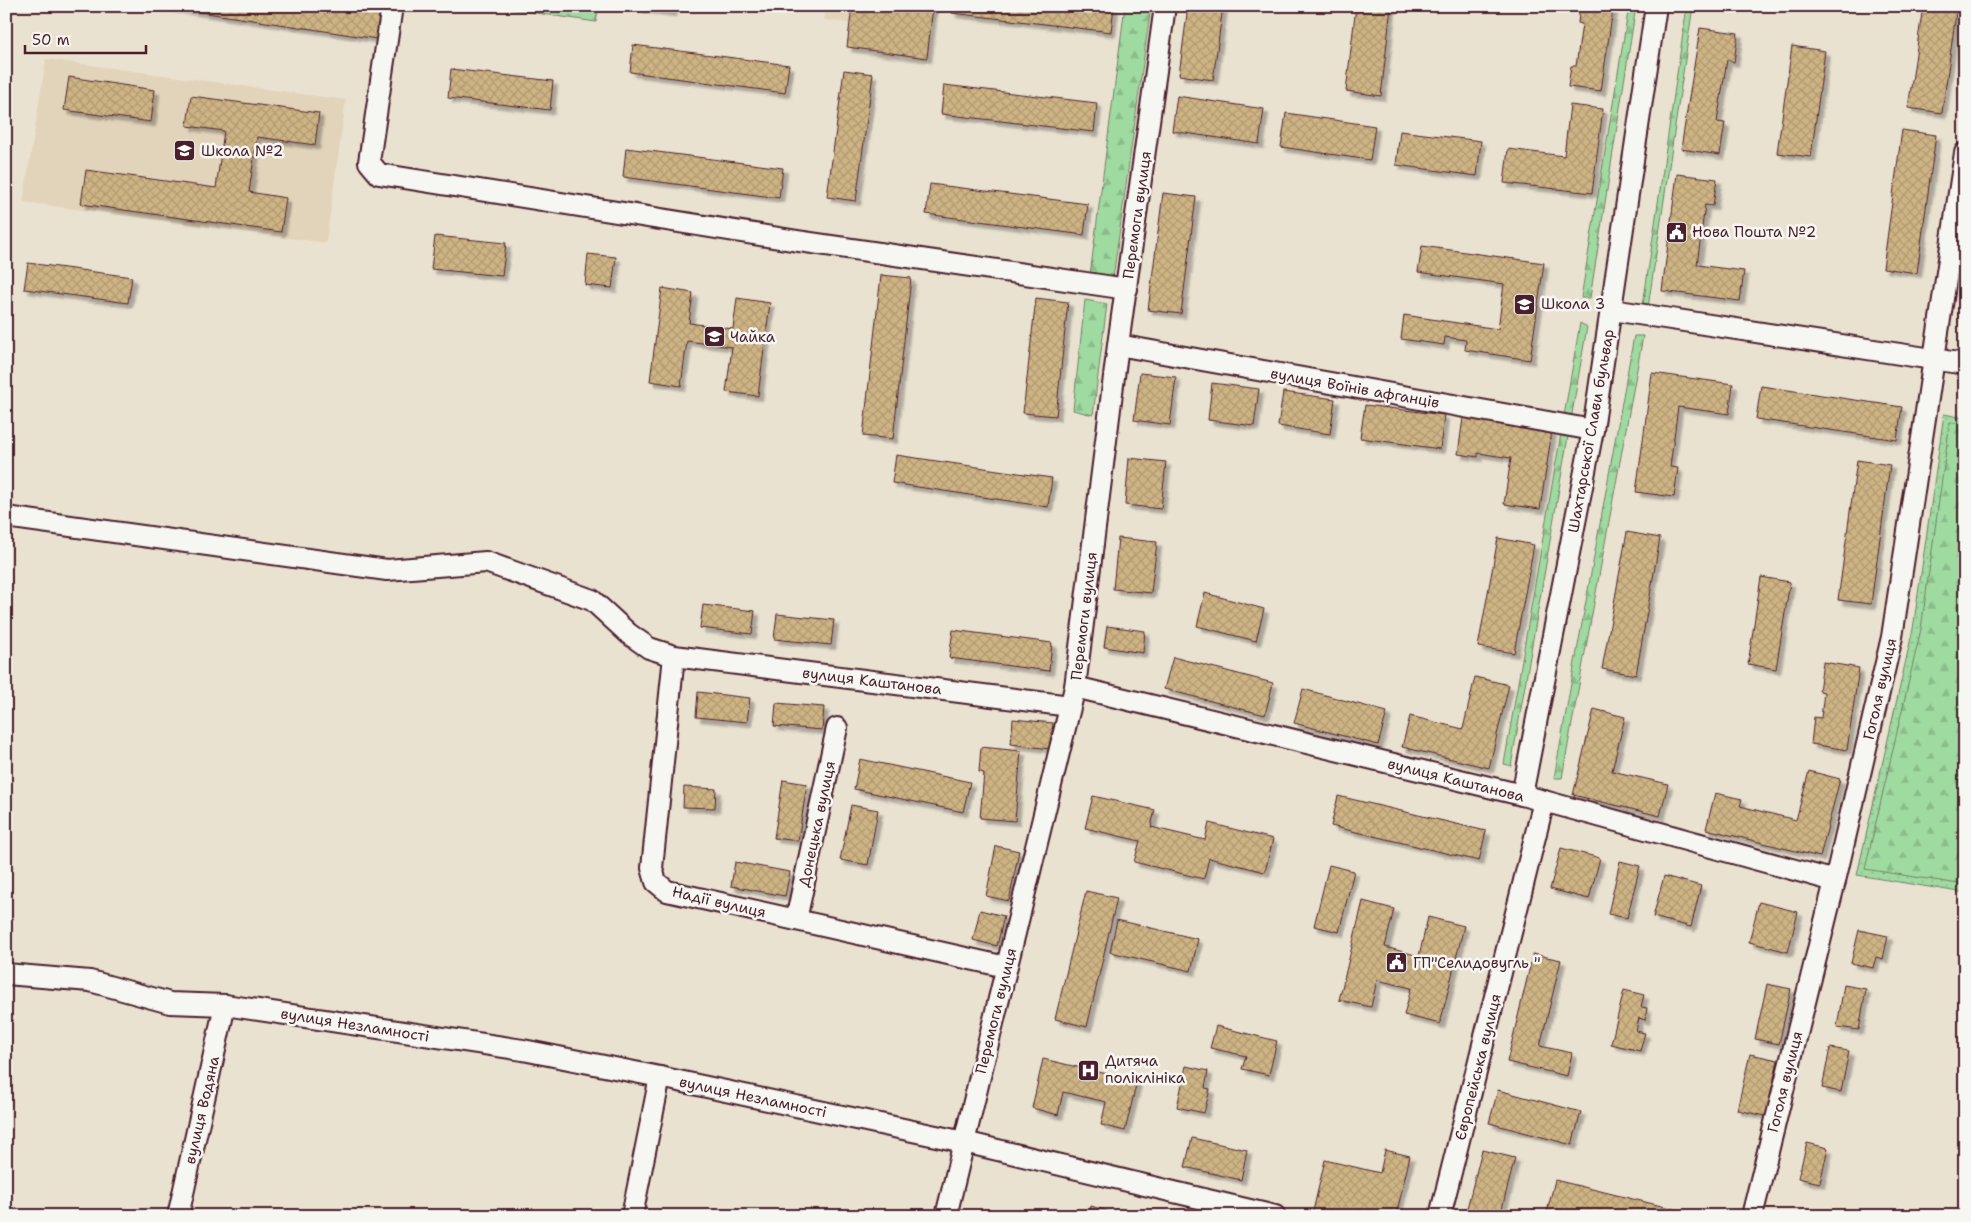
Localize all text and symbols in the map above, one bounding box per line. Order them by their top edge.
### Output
scale bar [25,22,146,54]
text: 50 m [32,30,70,50]
school or university icon: Школа №2 [173,139,197,163]
place label: Школа №2 [201,141,283,161]
street label: Перемоги вулиця [1118,150,1156,280]
public building icon: Нова Пошта №2 [1664,220,1688,244]
place label: Нова Пошта №2 [1692,222,1816,242]
school or university icon: Школа 3 [1513,292,1537,316]
place label: Школа 3 [1541,294,1605,314]
school or university icon: Чайка [702,325,726,349]
place label: Чайка [730,327,776,347]
street label: Шахтарської Слави бульвар [1563,328,1619,534]
street label: вулиця Воїнів афганців [1269,363,1441,413]
street label: Перемоги вулиця [1066,551,1102,681]
street label: Гоголя вулиця [1859,636,1901,742]
street label: вулиця Каштанова [801,663,943,700]
street label: вулиця Каштанова [1386,753,1527,807]
street label: Донецька вулиця [794,759,840,889]
street label: Надії вулиця [670,882,768,922]
street label: Перемоги вулиця [971,946,1021,1076]
public building icon: ГП"Селидовугль " [1385,951,1409,975]
place label: ГП"Селидовугль " [1413,953,1541,973]
street label: Європейська вулиця [1450,992,1506,1142]
street label: вулиця Незламності [279,1003,431,1047]
street label: Гоголя вулиця [1763,1029,1807,1135]
place label: Дитяча поліклініка [1105,1051,1186,1088]
street label: вулиця Водяна [180,1053,224,1166]
hospital icon: Дитяча поліклініка [1077,1058,1101,1082]
street label: вулиця Незламності [677,1072,829,1122]

